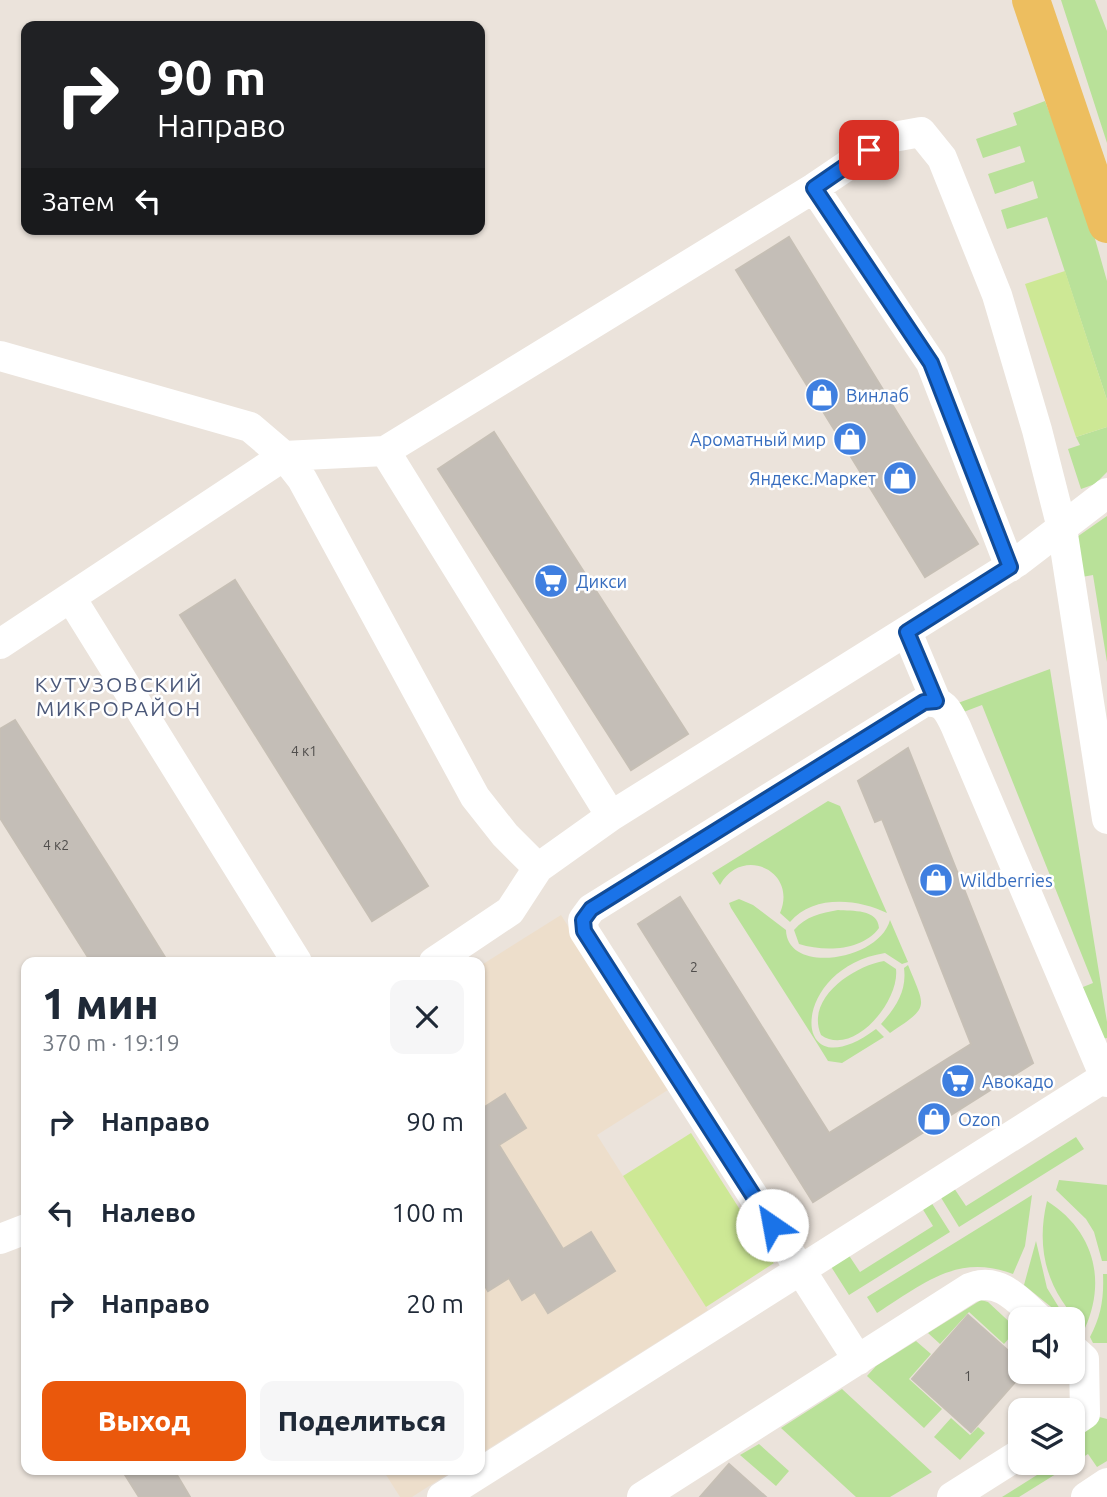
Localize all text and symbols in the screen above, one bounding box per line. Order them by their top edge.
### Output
icon: right [42,49,133,140]
text: 90 m [157,49,266,104]
text: Направо [157,107,286,143]
pin [839,120,899,180]
icon: arrive [850,131,888,169]
icon: left [129,182,167,220]
text: Затем [42,187,115,216]
shop icon: Винлаб [803,376,841,414]
place label: Винлаб [846,385,909,405]
shop icon: Ароматный мир [831,420,869,458]
place label: Ароматный мир [690,429,826,449]
shop icon: Яндекс.Маркет [881,459,919,497]
place label: Яндекс.Маркет [749,468,876,488]
supermarket icon: Дикси [532,562,570,600]
place label: Дикси [576,571,627,591]
district label: КУТУЗОВСКИЙ МИКРОРАЙОН [35,672,203,720]
house number: 4 к1 [291,743,317,759]
house number: 4 к2 [43,837,69,853]
shop icon: Wildberries [917,861,955,899]
place label: Wildberries [960,870,1053,890]
house number: 2 [690,959,698,975]
text: 1 мин [42,980,159,1027]
button: close [390,980,464,1054]
text: 370 m · 19:19 [42,1030,180,1055]
supermarket icon: Авокадо [939,1062,977,1100]
place label: Авокадо [982,1071,1054,1091]
shop icon: Ozon [915,1100,953,1138]
icon: right [42,1103,80,1141]
text: Направо [101,1107,210,1136]
text: 90 m [406,1107,464,1136]
place label: Ozon [958,1109,1001,1129]
position arrow [735,1188,809,1262]
icon: left [42,1194,80,1232]
text: Налево [101,1198,196,1227]
text: 100 m [392,1198,464,1227]
icon: right [42,1285,80,1323]
text: Направо [101,1289,210,1318]
text: 20 m [406,1289,464,1318]
map controls [1008,1307,1085,1475]
button: sound [1008,1307,1085,1384]
house number: 1 [964,1368,972,1384]
button: Выход [42,1381,246,1461]
button: Поделиться [260,1381,464,1461]
button: layers [1008,1398,1085,1475]

